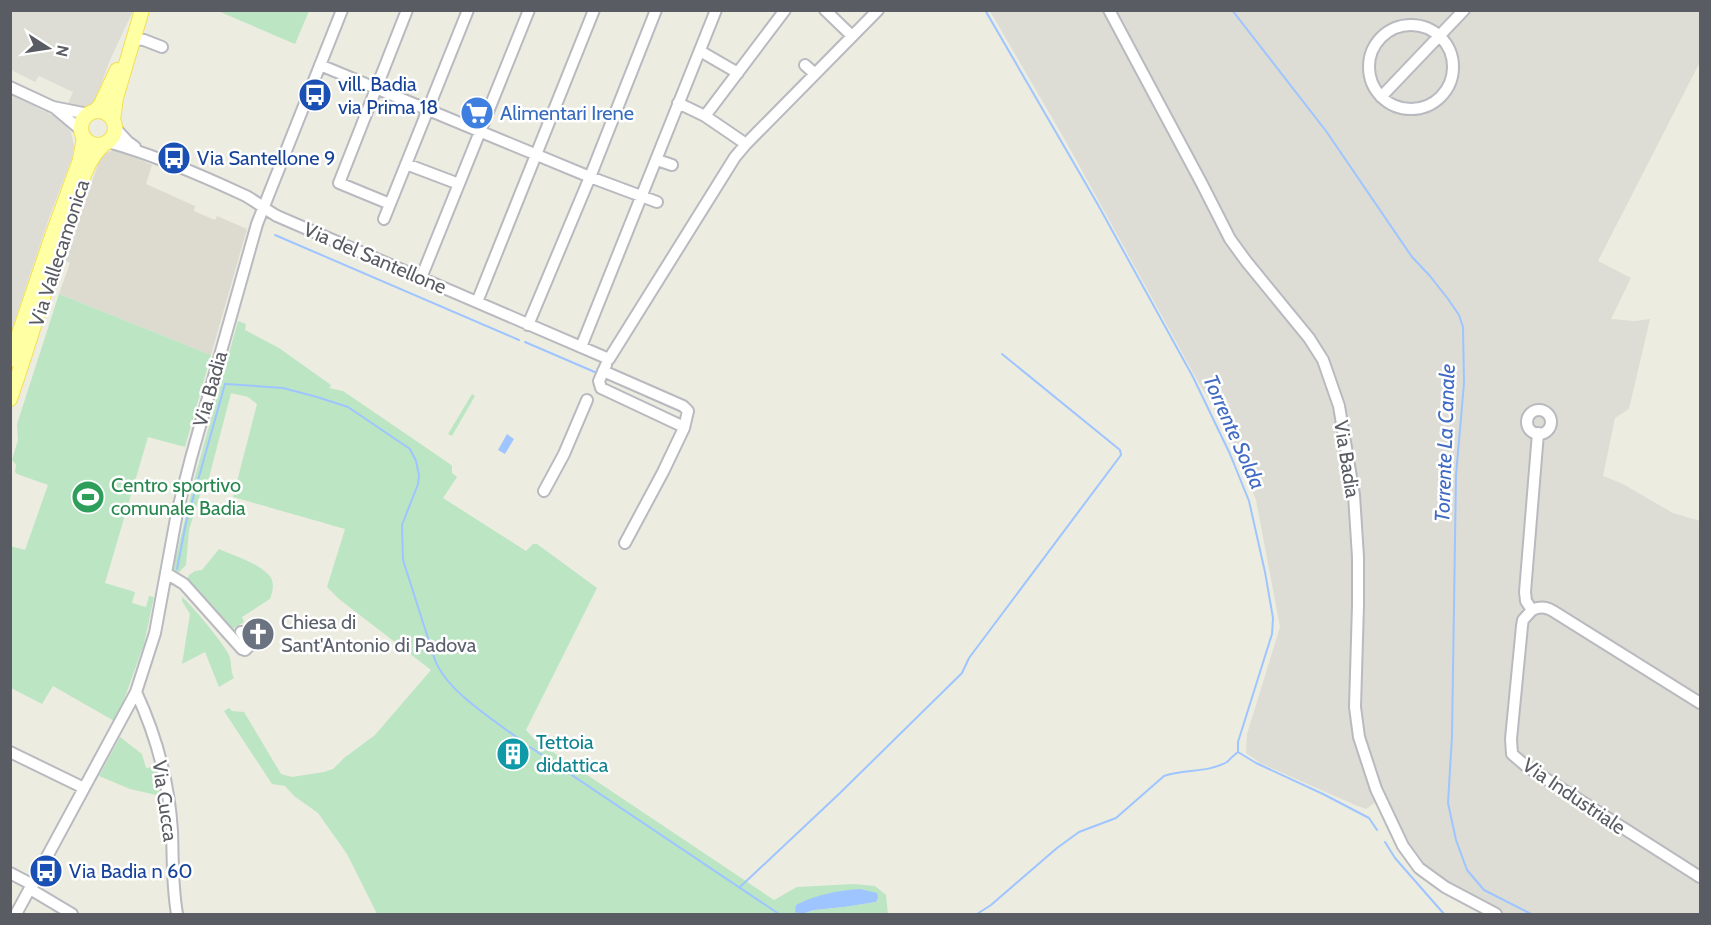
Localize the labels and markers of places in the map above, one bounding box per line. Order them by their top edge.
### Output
place label: vill. Badia via Prima 18 [338,72,438,119]
bus stop icon: vill. Badia via Prima 18 [297,77,333,113]
supermarket icon: Alimentari Irene [459,95,495,131]
place label: Alimentari Irene [500,101,634,125]
bus stop icon: Via Santellone 9 [156,140,192,176]
place label: Via Santellone 9 [197,146,335,170]
place label: Centro sportivo comunale Badia [111,473,246,520]
sports icon: Centro sportivo comunale Badia [70,479,106,515]
place label: Chiesa di Sant'Antonio di Padova [281,610,477,657]
church icon: Chiesa di Sant'Antonio di Padova [240,616,276,652]
place label: Tettoia didattica [536,730,609,777]
building icon: Tettoia didattica [495,736,531,772]
bus stop icon: Via Badia n 60 [28,853,64,889]
place label: Via Badia n 60 [69,859,192,883]

